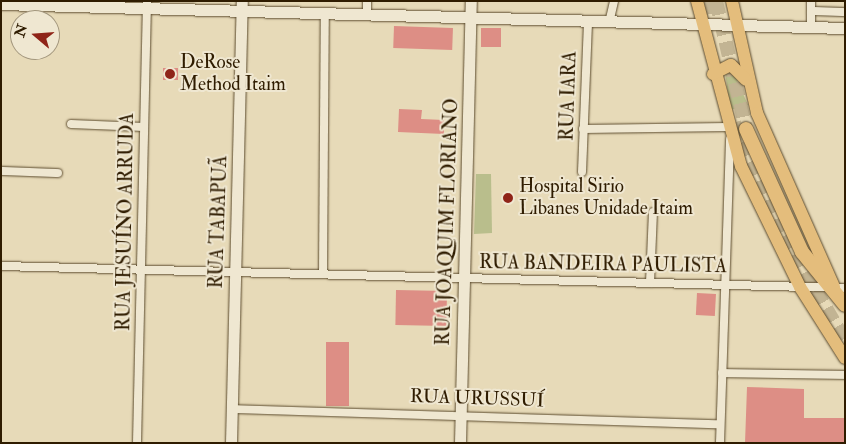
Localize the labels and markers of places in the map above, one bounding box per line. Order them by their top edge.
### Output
place label: DeRose Method Itaim [180,52,286,96]
marker: DeRose Method Itaim [164,68,176,80]
place label: Hospital Sirio Libanes Unidade Itaim [519,176,693,220]
marker: Hospital Sirio Libanes Unidade Itaim [501,191,515,205]

